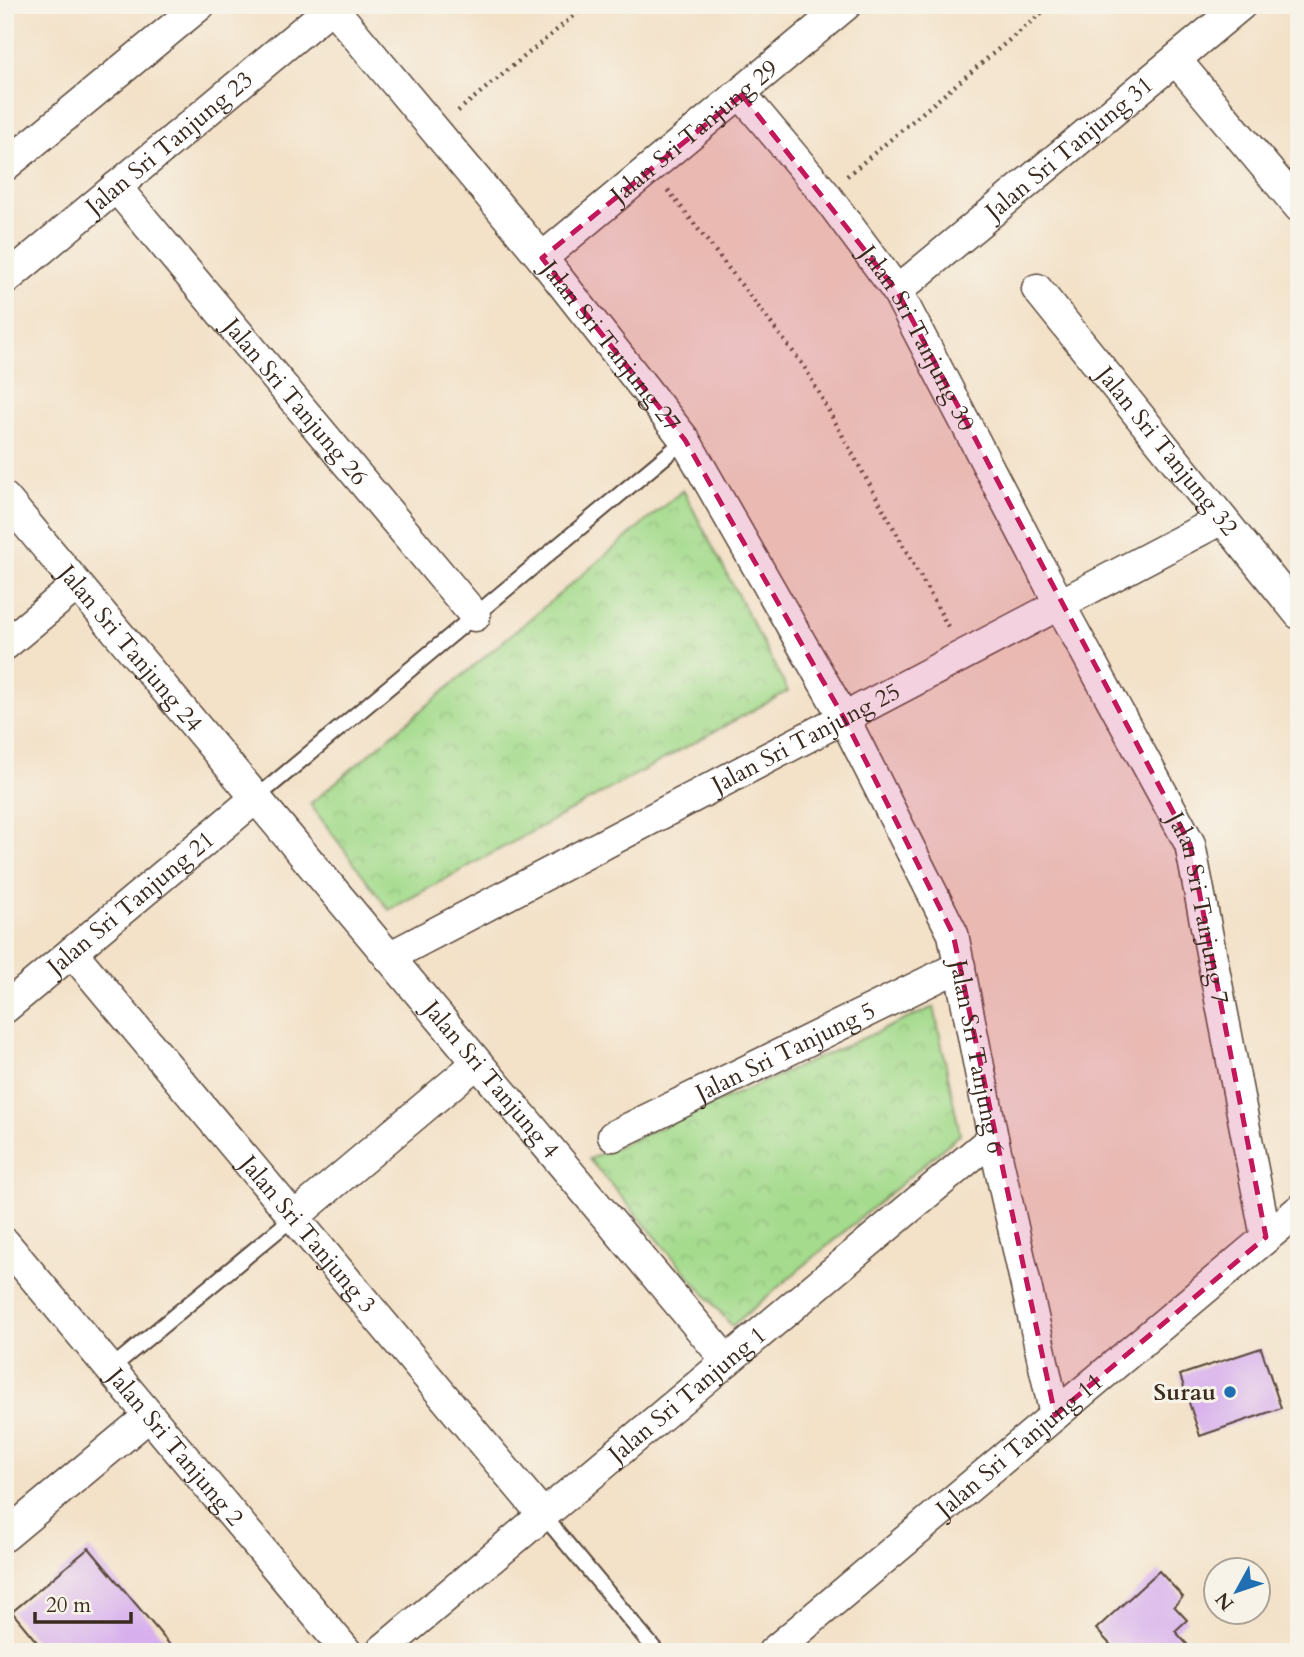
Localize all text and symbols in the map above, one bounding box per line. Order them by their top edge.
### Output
street label: Jalan Sri Tanjung 29 [601,52,785,213]
street label: Jalan Sri Tanjung 23 [77,64,260,225]
street label: Jalan Sri Tanjung 31 [976,69,1160,230]
street label: Jalan Sri Tanjung 30 [850,236,983,437]
street label: Jalan Sri Tanjung 27 [531,252,688,438]
street label: Jalan Sri Tanjung 26 [214,309,375,493]
street label: Jalan Sri Tanjung 32 [1087,357,1246,543]
street label: Jalan Sri Tanjung 24 [49,556,210,739]
street label: Jalan Sri Tanjung 25 [703,675,906,803]
street label: Jalan Sri Tanjung 7 [1157,804,1237,1007]
street label: Jalan Sri Tanjung 21 [38,824,222,985]
street label: Jalan Sri Tanjung 6 [941,954,1012,1157]
street label: Jalan Sri Tanjung 4 [413,991,567,1166]
street label: Jalan Sri Tanjung 5 [687,994,881,1111]
street label: Jalan Sri Tanjung 3 [230,1146,383,1321]
street label: Jalan Sri Tanjung 1 [599,1319,773,1472]
street label: Jalan Sri Tanjung 2 [98,1359,251,1533]
street label: Jalan Sri Tanjung 11 [927,1365,1110,1527]
place label: Surau [1154,1376,1216,1409]
marker: Surau [1222,1384,1238,1400]
north arrow [1202,1556,1272,1626]
scale bar [35,1580,131,1624]
text: N [1209,1586,1240,1616]
text: 20 m [46,1591,91,1620]

